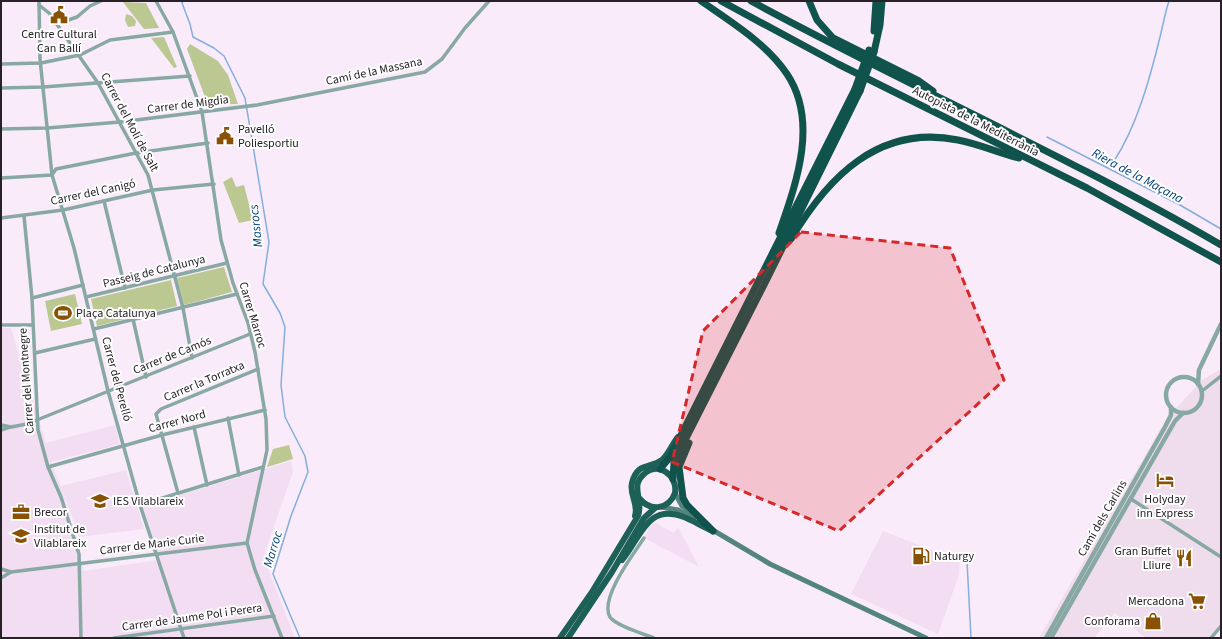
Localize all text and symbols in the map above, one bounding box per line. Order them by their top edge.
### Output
public building icon: Centre Cultural Can Ballí [49,5,69,25]
place label: Centre Cultural Can Ballí [21,26,97,57]
street label: Camí de la Massana [324,53,424,90]
street label: Carrer del Molí de Salt [96,70,163,175]
street label: Autopista de la Mediterrània [909,82,1042,161]
street label: Carrer de Migdia [146,91,230,118]
place label: Pavelló Poliesportiu [238,121,299,152]
public building icon: Pavelló Poliesportiu [215,126,235,146]
water label: Riera de la Maçana [1089,144,1187,208]
street label: Carrer del Canigó [49,175,137,210]
water label: Masrocs [245,203,267,248]
street label: Passeig de Catalunya [101,251,207,292]
street label: Carrer Marroc [234,280,271,351]
sports icon: Plaça Catalunya [53,303,73,323]
place label: Plaça Catalunya [76,305,156,322]
street label: Carrer del Montnegre [14,327,39,434]
street label: Carrer de Camós [131,332,214,379]
street label: Carrer del Perelló [97,335,136,423]
street label: Carrer la Torratxa [161,357,247,406]
street label: Carrer Nord [147,406,208,437]
hotel icon: Holyday inn Express [1155,470,1175,490]
street label: Camí dels Carlins [1074,477,1131,560]
school or university icon: IES Vilablareix [90,491,110,511]
place label: Holyday inn Express [1137,491,1193,522]
place label: IES Vilablareix [113,493,184,510]
office icon: Brecor [11,502,31,522]
place label: Brecor [34,504,68,521]
place label: Institut de Vilablareix [34,521,87,552]
school or university icon: Institut de Vilablareix [11,526,31,546]
water label: Marroc [259,529,287,570]
street label: Carrer de Marie Curie [99,530,205,559]
place label: Gran Buffet Lliure [1114,543,1171,574]
fuel station icon: Naturgy [911,546,931,566]
place label: Naturgy [934,548,975,565]
restaurant icon: Gran Buffet Lliure [1174,548,1194,568]
supermarket icon: Mercadona [1187,591,1207,611]
place label: Mercadona [1128,593,1184,610]
street label: Carrer de Jaume Pol i Perera [121,599,263,636]
shop icon: Conforama [1143,611,1163,631]
place label: Conforama [1084,613,1140,630]

